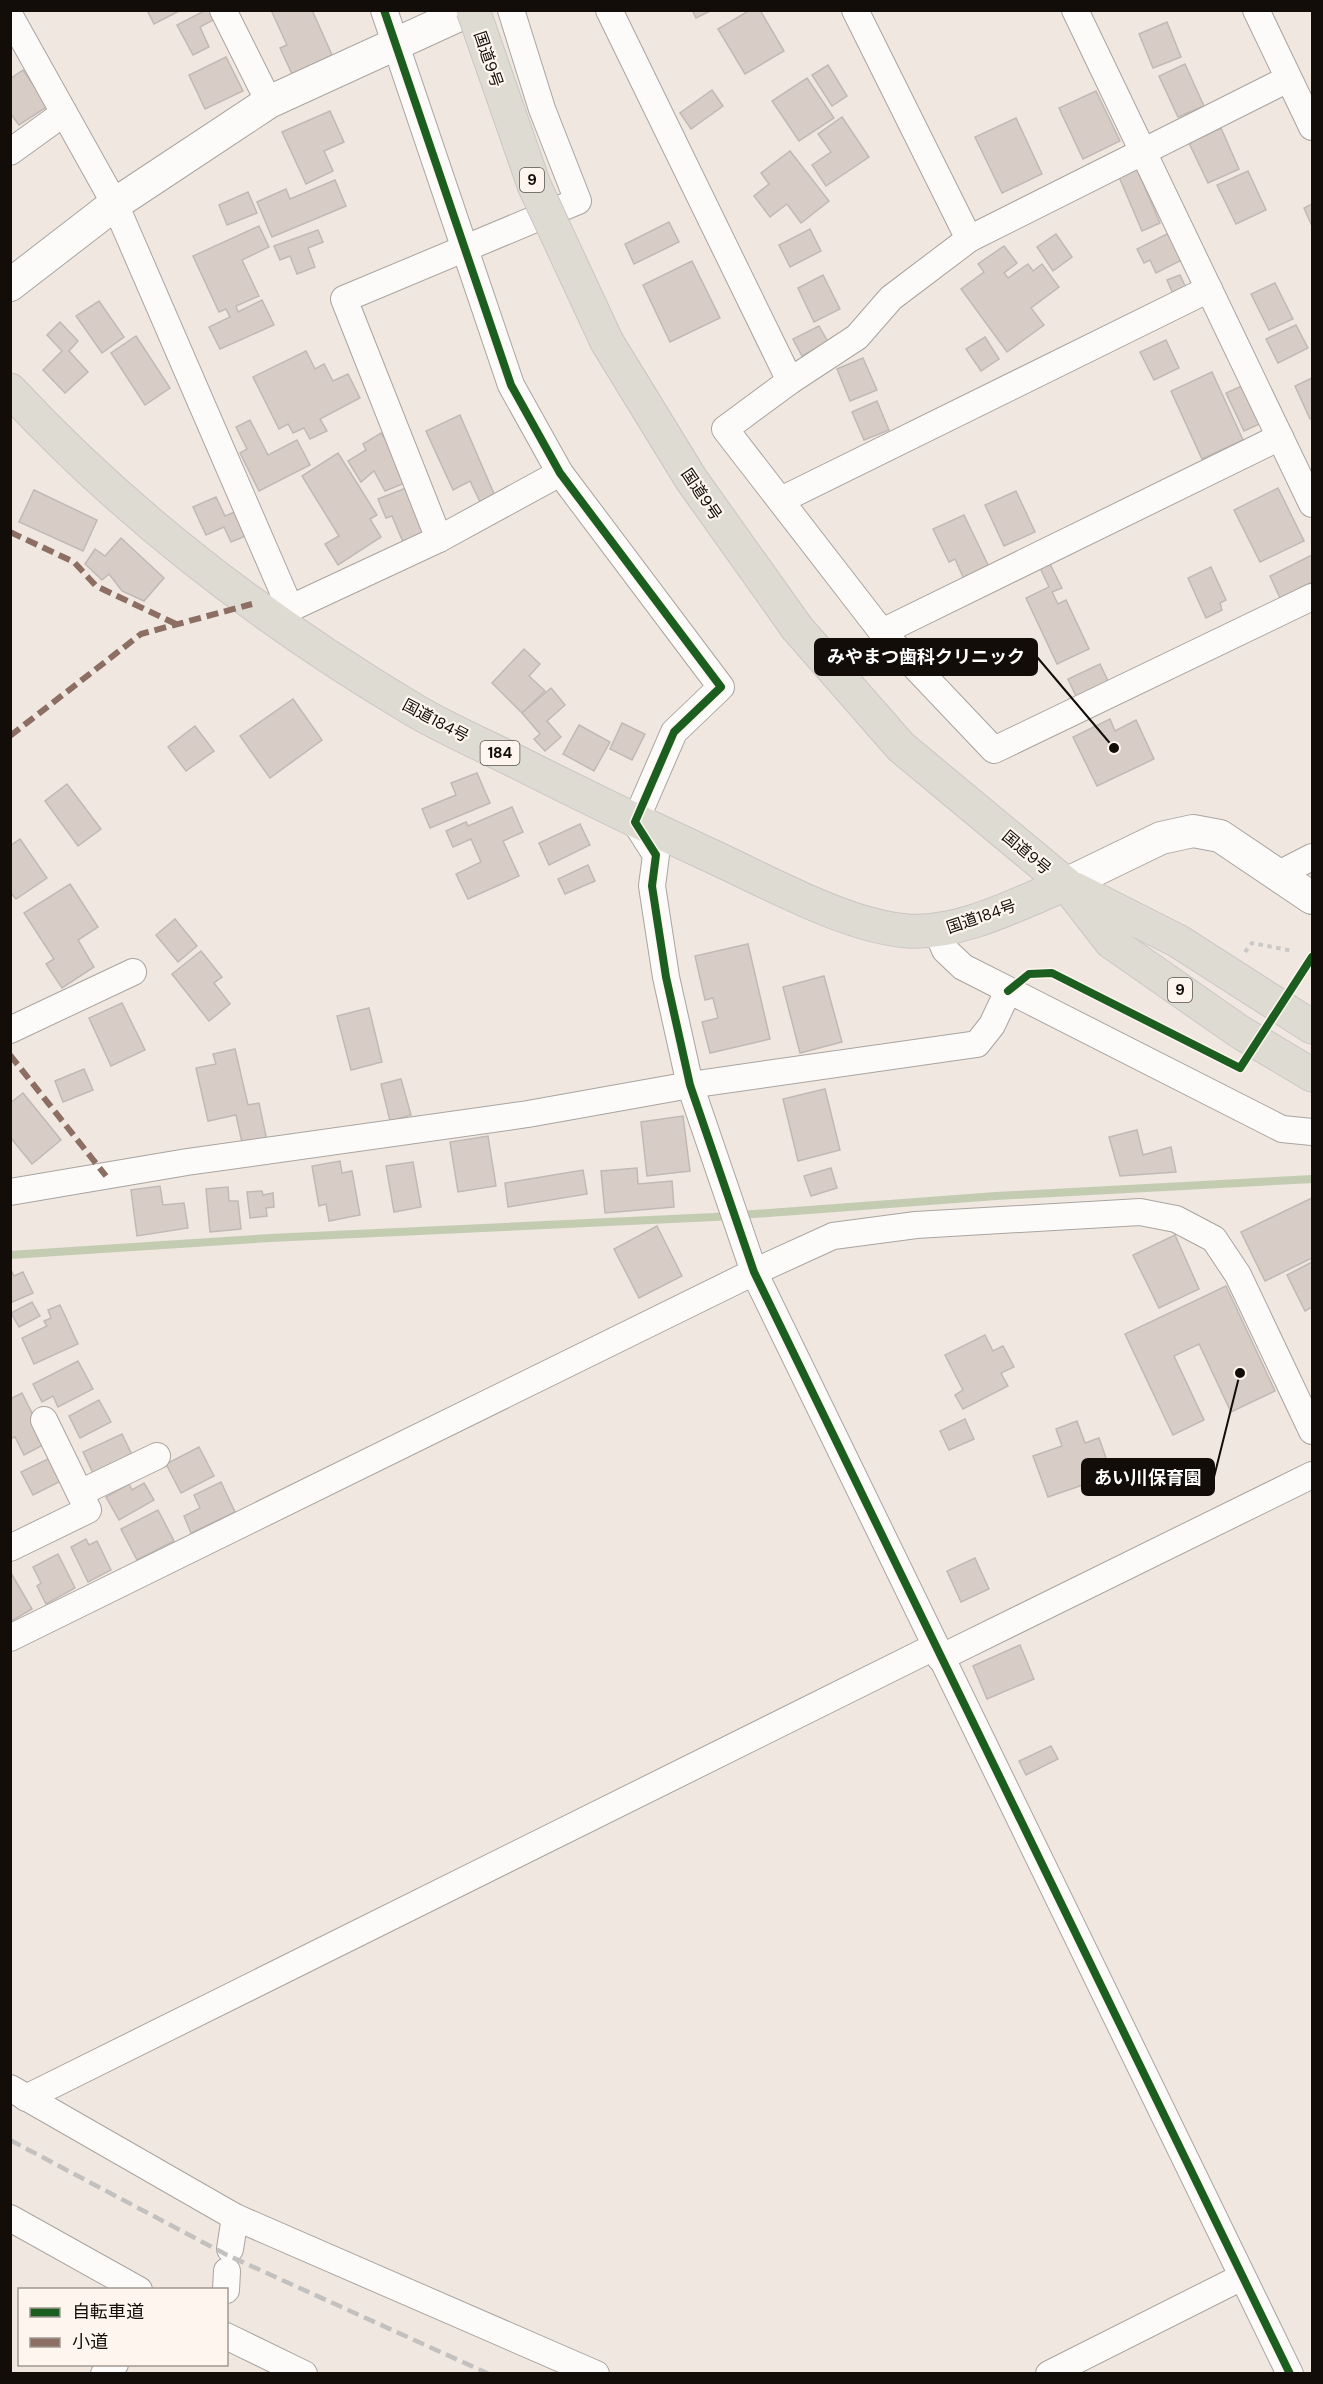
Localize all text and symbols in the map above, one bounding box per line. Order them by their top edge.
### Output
street label: 国道9号 [469,28,508,90]
road number: 9 [520,168,544,192]
street label: 国道9号 [677,464,727,524]
callout: みやまつ歯科クリニック [815,639,1037,675]
text: みやまつ歯科クリニック [827,645,1025,669]
street label: 国道184号 [399,694,473,747]
road number: 184 [480,741,520,765]
street label: 国道9号 [998,826,1056,879]
street label: 国道184号 [943,895,1019,938]
road number: 9 [1168,978,1192,1002]
callout: あい川保育園 [1082,1459,1214,1495]
text: あい川保育園 [1094,1466,1202,1490]
legend [18,2288,228,2366]
text: 自転車道 [72,2300,144,2324]
text: 小道 [72,2330,108,2354]

